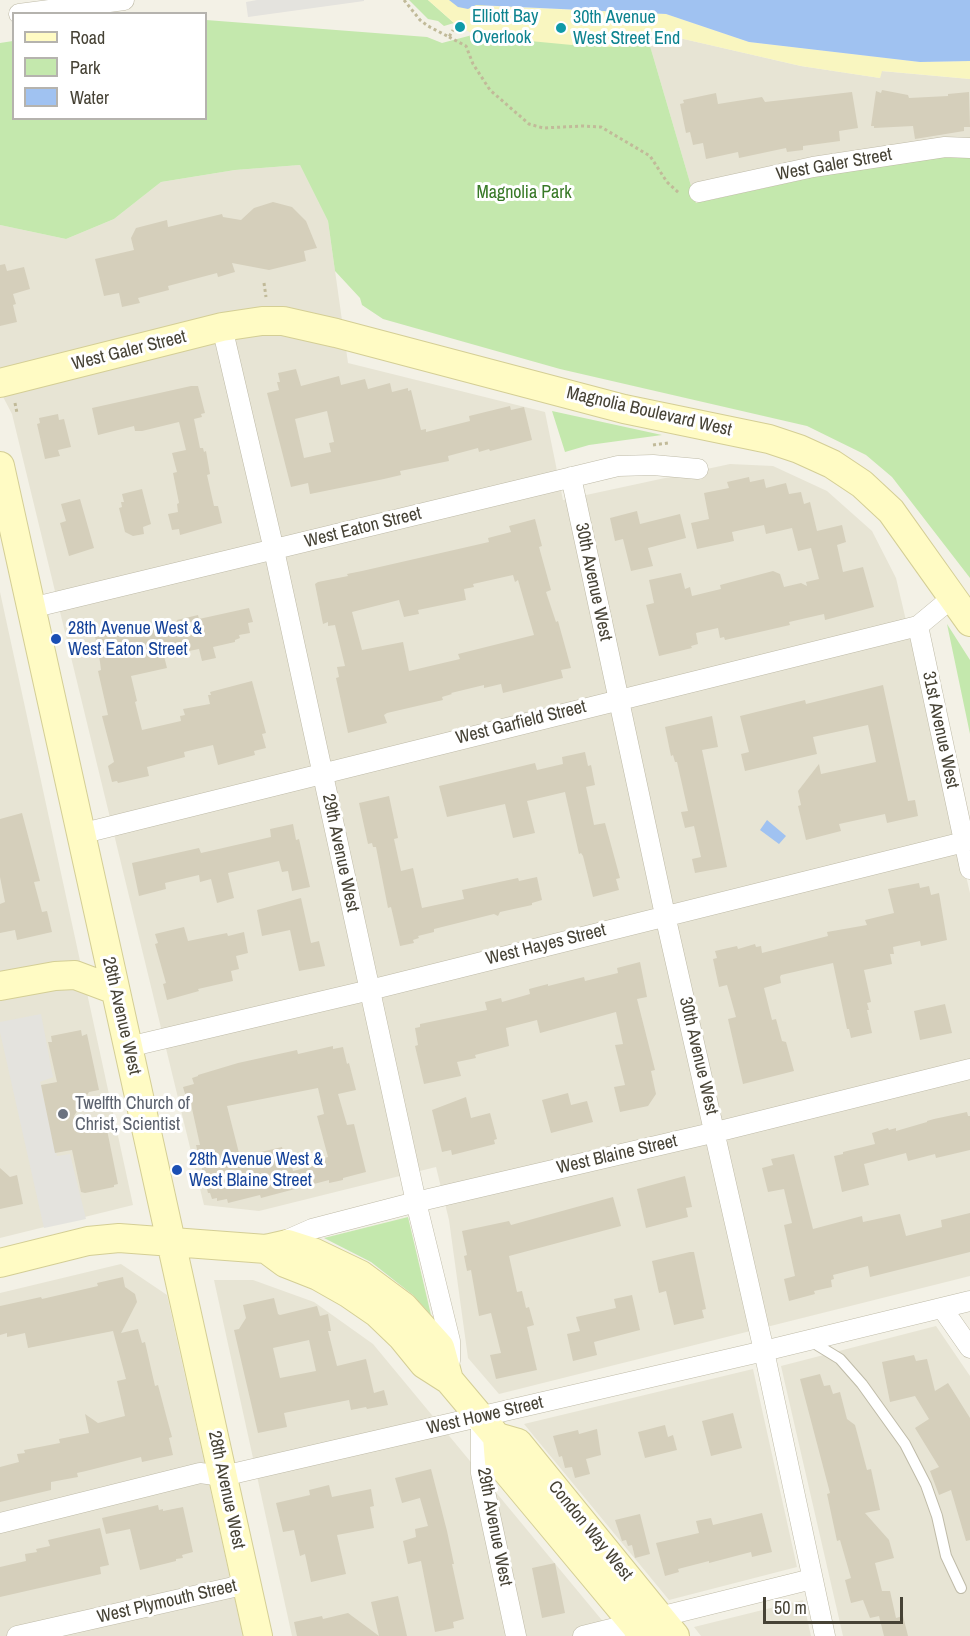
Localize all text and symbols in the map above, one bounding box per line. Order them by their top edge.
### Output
place label: Elliott Bay Overlook [472,6,538,48]
place label: 30th Avenue West Street End [573,7,680,50]
legend [12,12,207,120]
marker: Elliott Bay Overlook [453,20,467,34]
marker: 30th Avenue West Street End [554,21,568,35]
text: Road [70,25,105,50]
text: Park [70,55,100,80]
text: Water [70,85,109,110]
street label: West Galer Street [774,144,894,186]
park label: Magnolia Park [476,182,572,204]
street label: West Galer Street [70,326,188,376]
street label: Magnolia Boulevard West [564,382,734,442]
street label: West Eaton Street [302,503,424,553]
street label: 30th Avenue West [570,521,616,643]
place label: 28th Avenue West & West Eaton Street [68,618,202,660]
marker: 28th Avenue West & West Eaton Street [49,632,63,646]
street label: 31st Avenue West [917,669,963,791]
street label: West Garfield Street [454,696,588,750]
street label: 29th Avenue West [317,792,363,914]
street label: West Hayes Street [484,920,608,970]
street label: 28th Avenue West [97,955,145,1077]
street label: 30th Avenue West [674,995,722,1117]
place label: Twelfth Church of Christ, Scientist [75,1093,190,1136]
marker: Twelfth Church of Christ, Scientist [56,1107,70,1121]
street label: West Blaine Street [555,1131,679,1179]
place label: 28th Avenue West & West Blaine Street [189,1149,323,1192]
marker: 28th Avenue West & West Blaine Street [170,1163,184,1177]
street label: West Howe Street [425,1392,545,1440]
street label: 28th Avenue West [203,1429,249,1551]
street label: 29th Avenue West [472,1466,516,1588]
street label: Condon Way West [543,1477,637,1585]
street label: West Plymouth Street [95,1575,239,1629]
scale bar [766,1585,906,1623]
text: 50 m [774,1595,807,1620]

